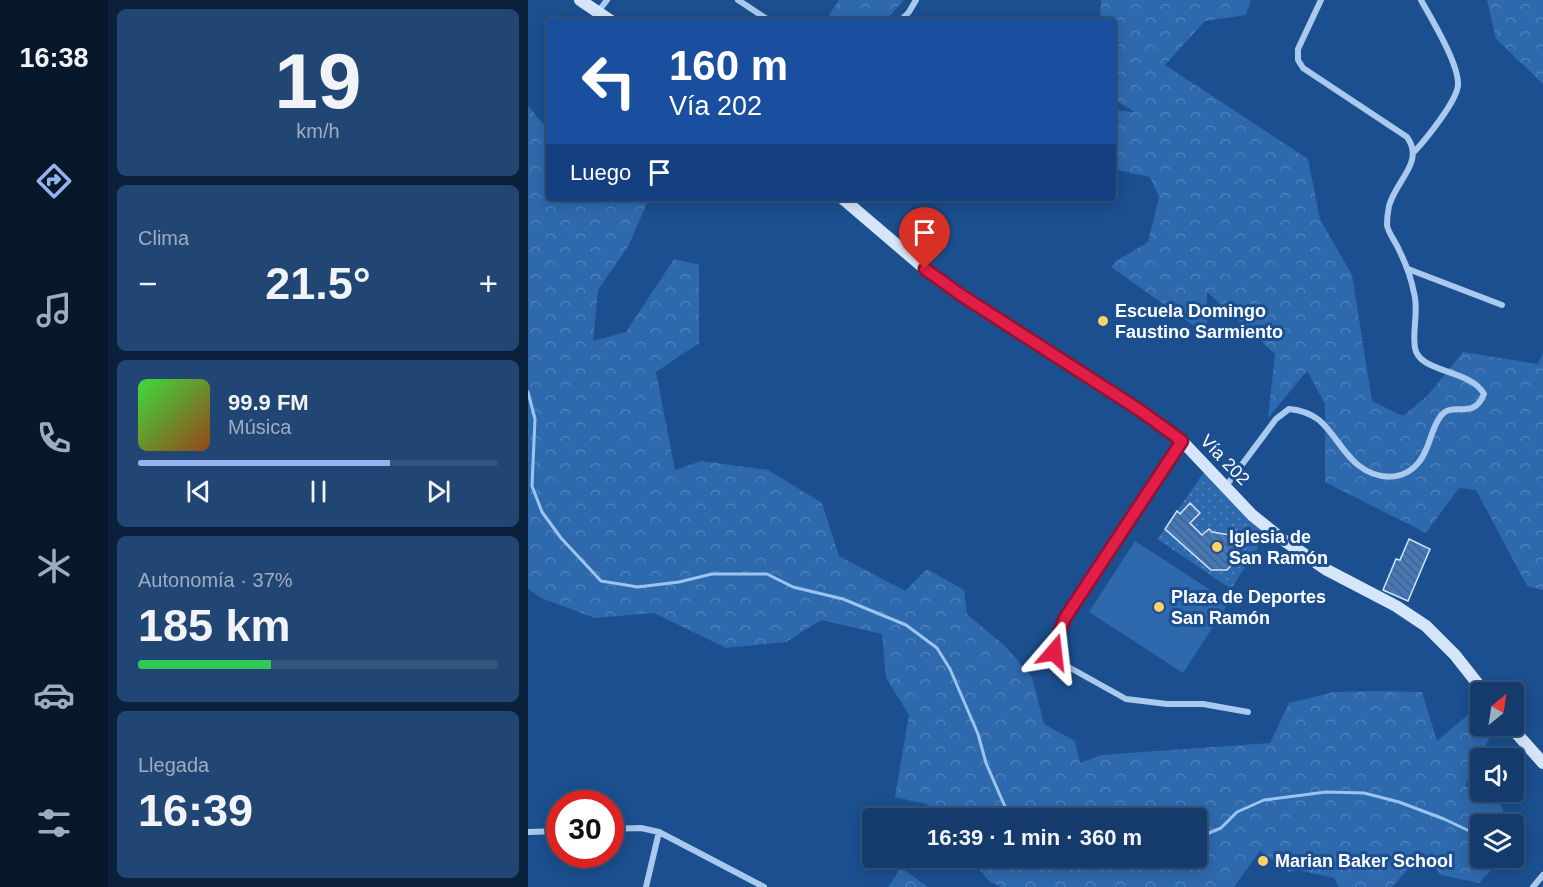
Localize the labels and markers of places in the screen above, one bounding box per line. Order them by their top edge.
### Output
pin [899,207,950,269]
place label: Escuela Domingo Faustino Sarmiento [1115,301,1283,342]
marker: Escuela Domingo Faustino Sarmiento [1096,314,1110,328]
place label: Iglesia de San Ramón [1229,527,1328,568]
marker: Iglesia de San Ramón [1210,540,1224,554]
place label: Plaza de Deportes San Ramón [1171,587,1326,628]
marker: Plaza de Deportes San Ramón [1152,600,1166,614]
place label: Marian Baker School [1275,851,1453,871]
marker: Marian Baker School [1256,854,1270,868]

